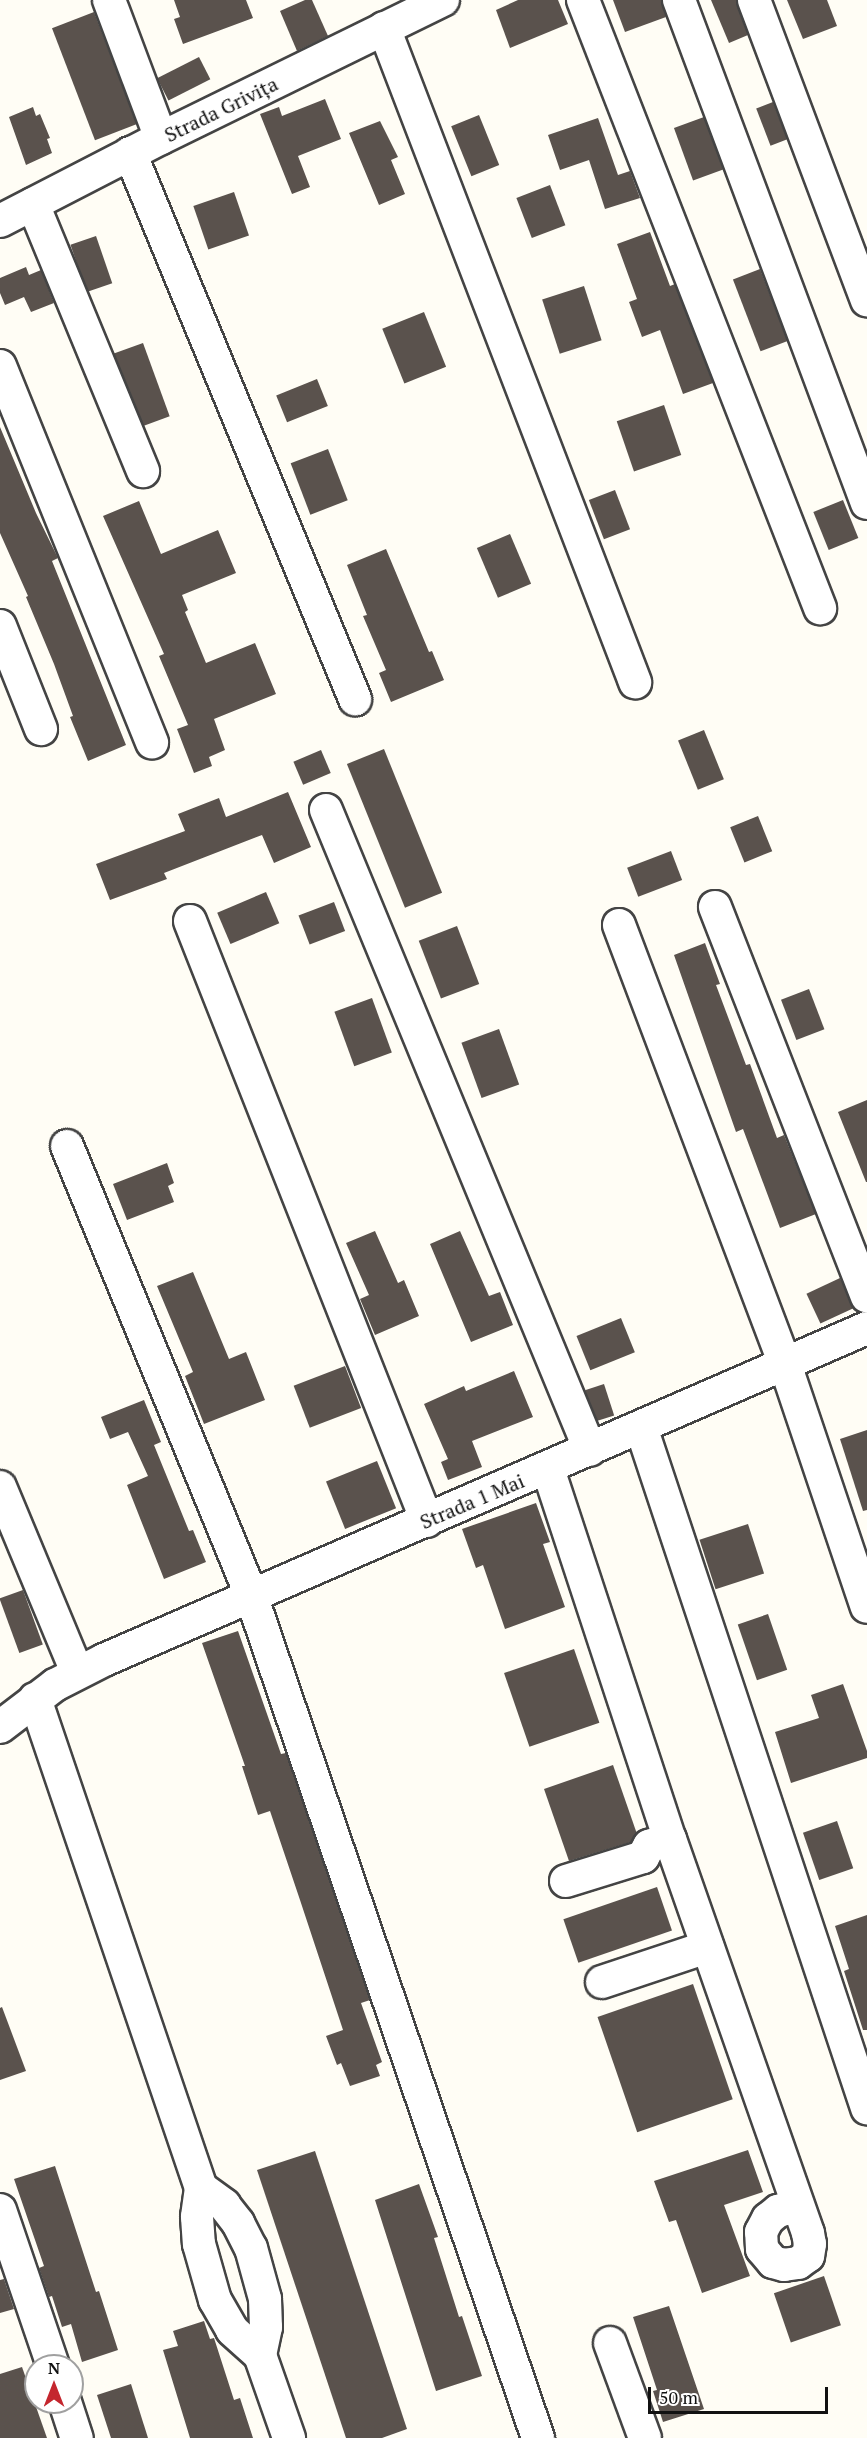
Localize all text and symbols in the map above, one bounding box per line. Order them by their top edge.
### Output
street label: Strada Grivița [160,71,282,147]
street label: Strada 1 Mai [416,1468,528,1534]
north arrow [24,2354,84,2414]
text: N [48,2357,60,2379]
scale bar [651,2375,831,2413]
text: 50 m [659,2385,698,2409]

